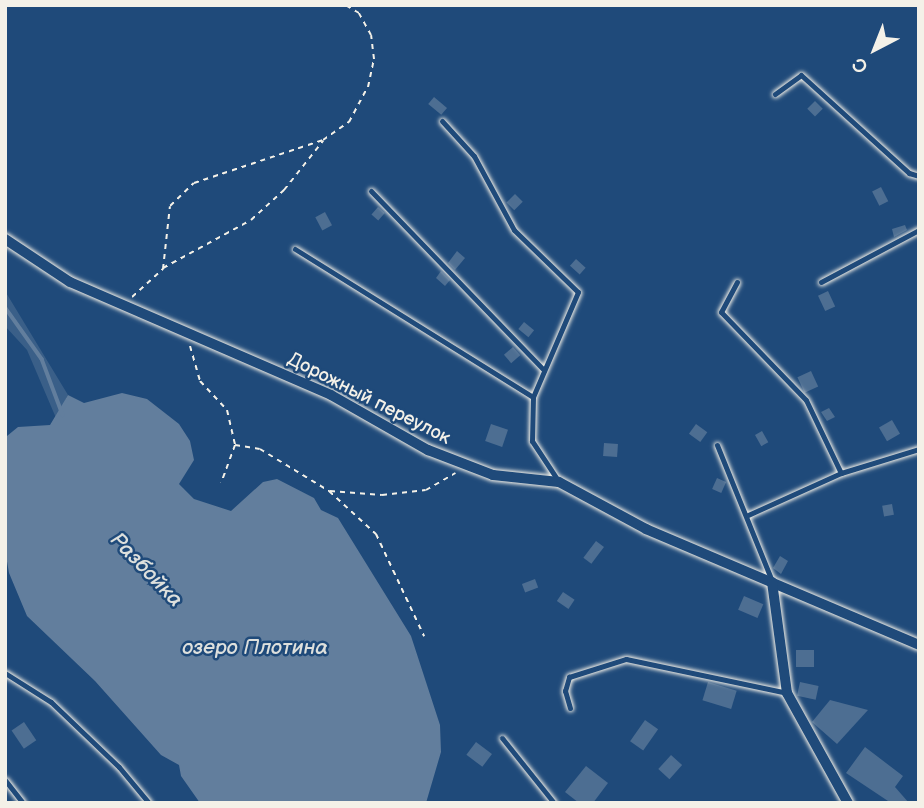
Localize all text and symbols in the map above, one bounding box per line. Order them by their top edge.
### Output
north arrow [840,14,910,84]
text: С [848,52,873,78]
street label: Дорожный переулок [284,348,454,450]
water label: Разбойка [104,527,188,613]
water label: озеро Плотина [182,635,328,661]

